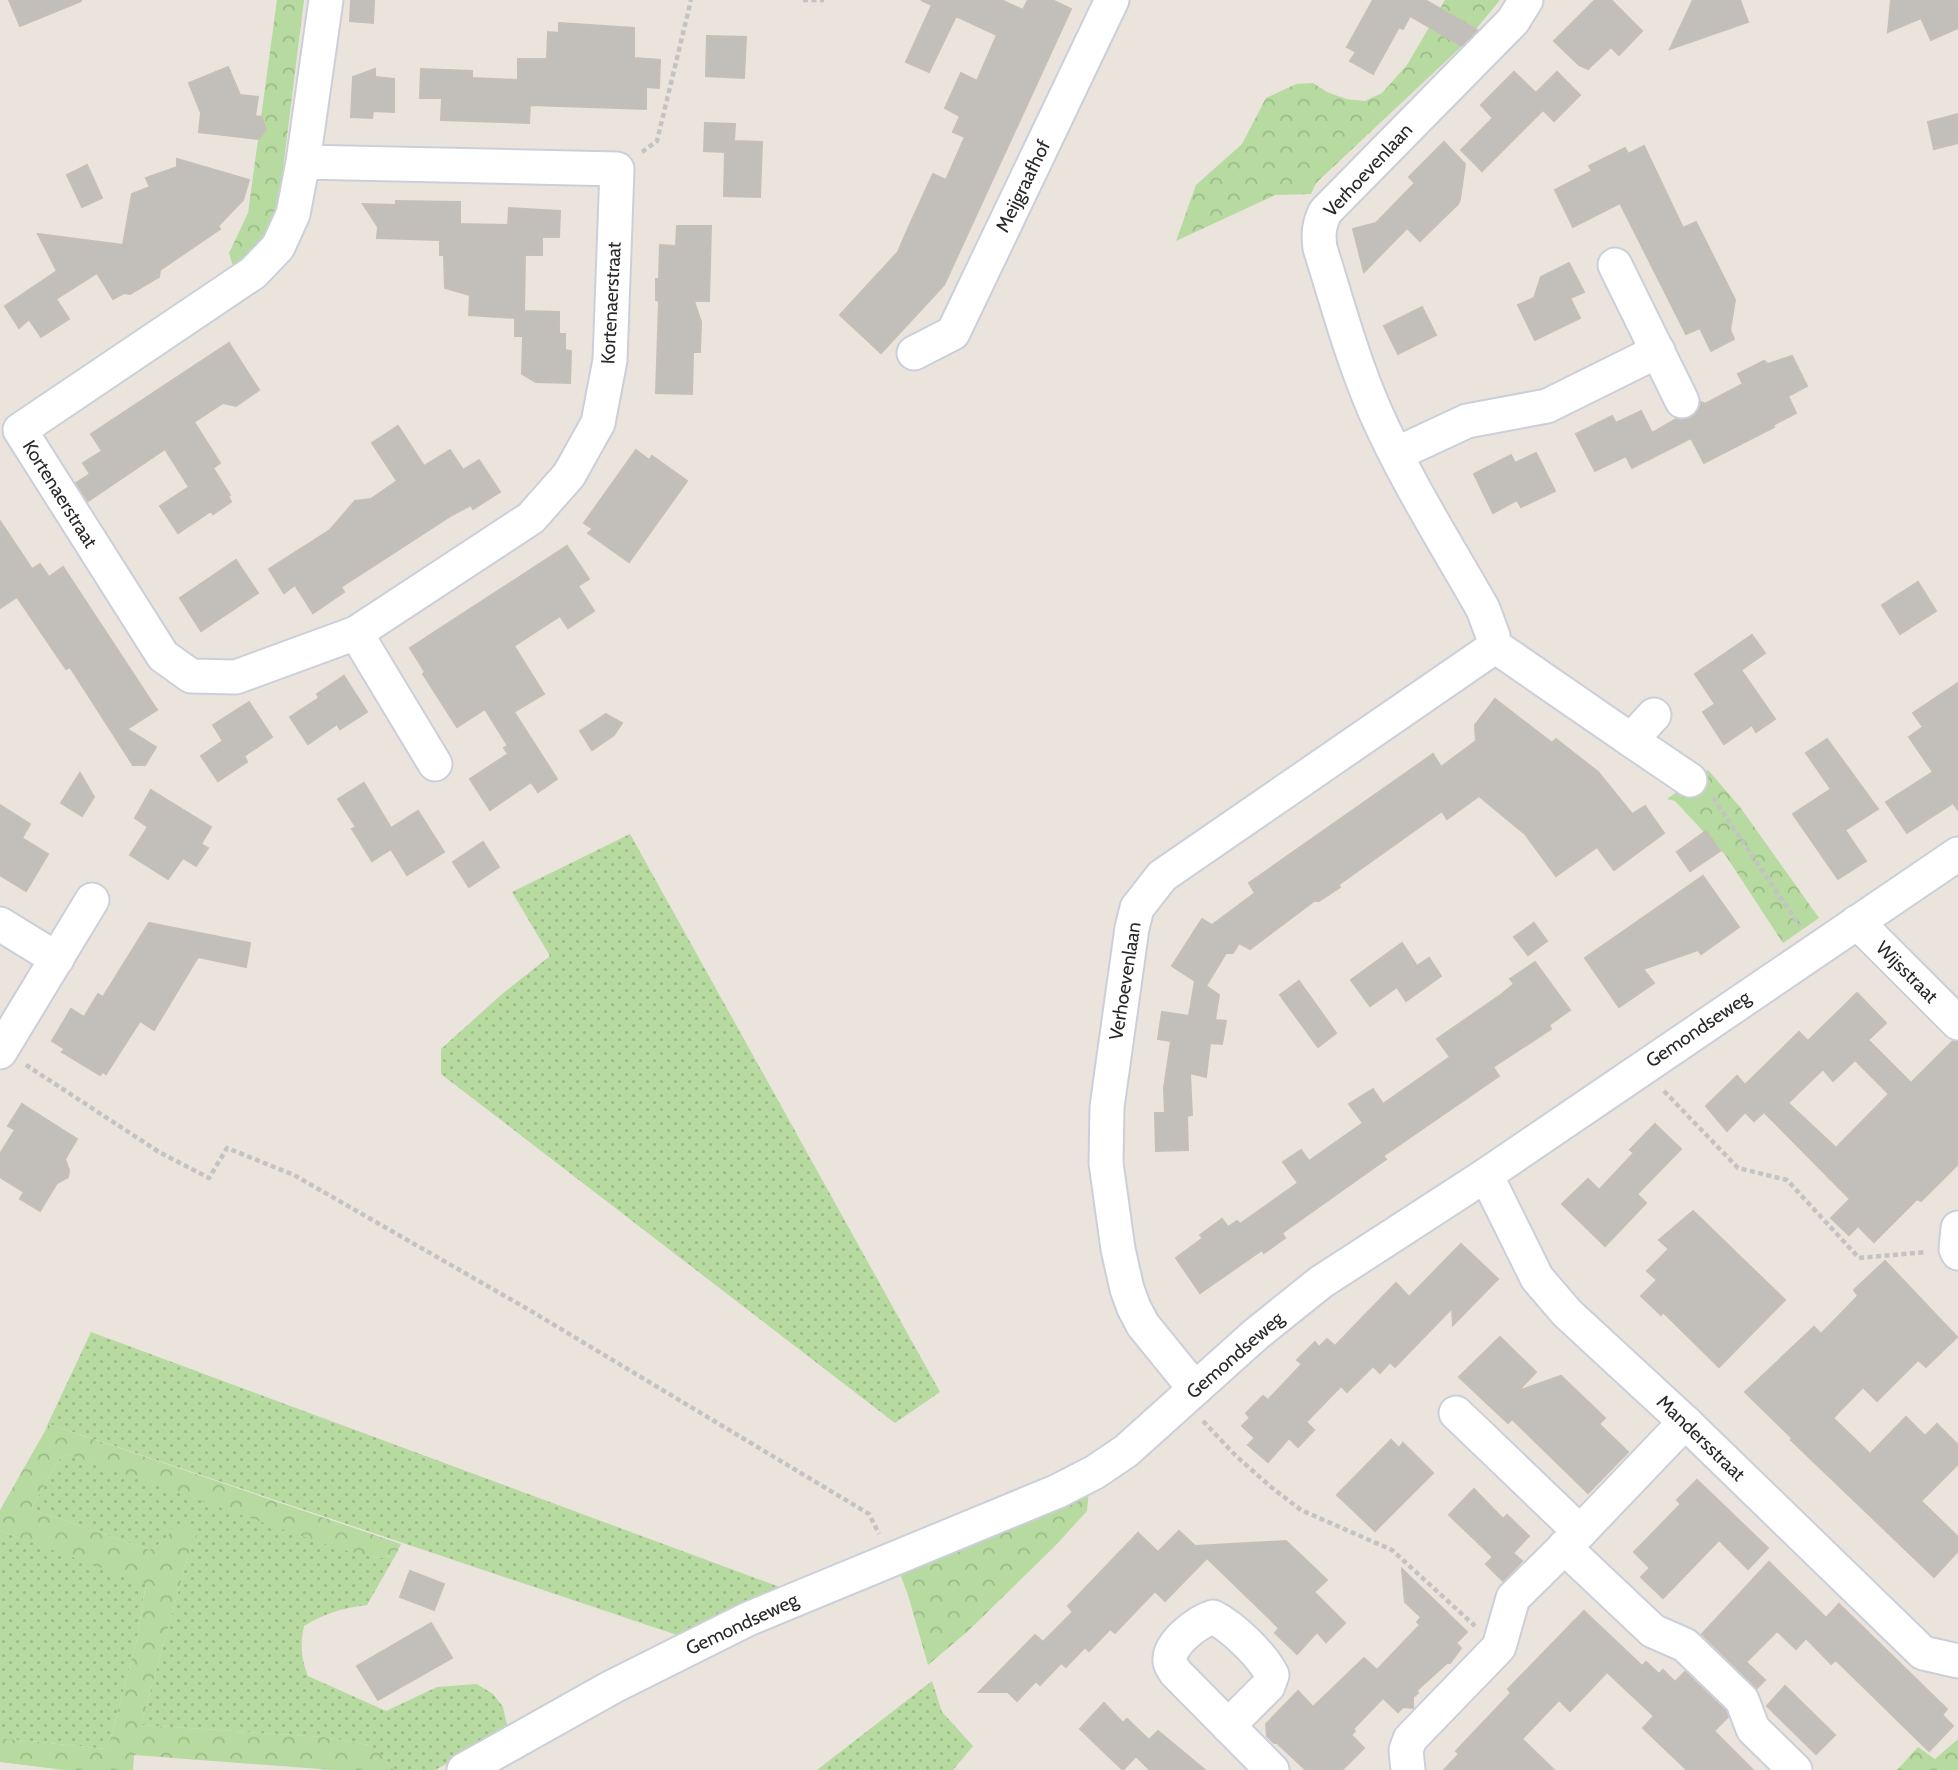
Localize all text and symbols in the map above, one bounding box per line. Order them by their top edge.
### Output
street label: Verhoevenlaan [1319,118,1417,222]
street label: Meijgraafhof [991,136,1055,236]
street label: Kortenaerstraat [596,241,626,365]
street label: Kortenaerstraat [18,436,103,553]
street label: Verhoevenlaan [1104,920,1146,1042]
street label: Wijsstraat [1871,936,1943,1008]
street label: Gemondseweg [1641,985,1755,1072]
street label: Gemondseweg [1182,1306,1289,1403]
street label: Mandersstraat [1652,1390,1750,1486]
street label: Gemondseweg [682,1588,802,1660]

